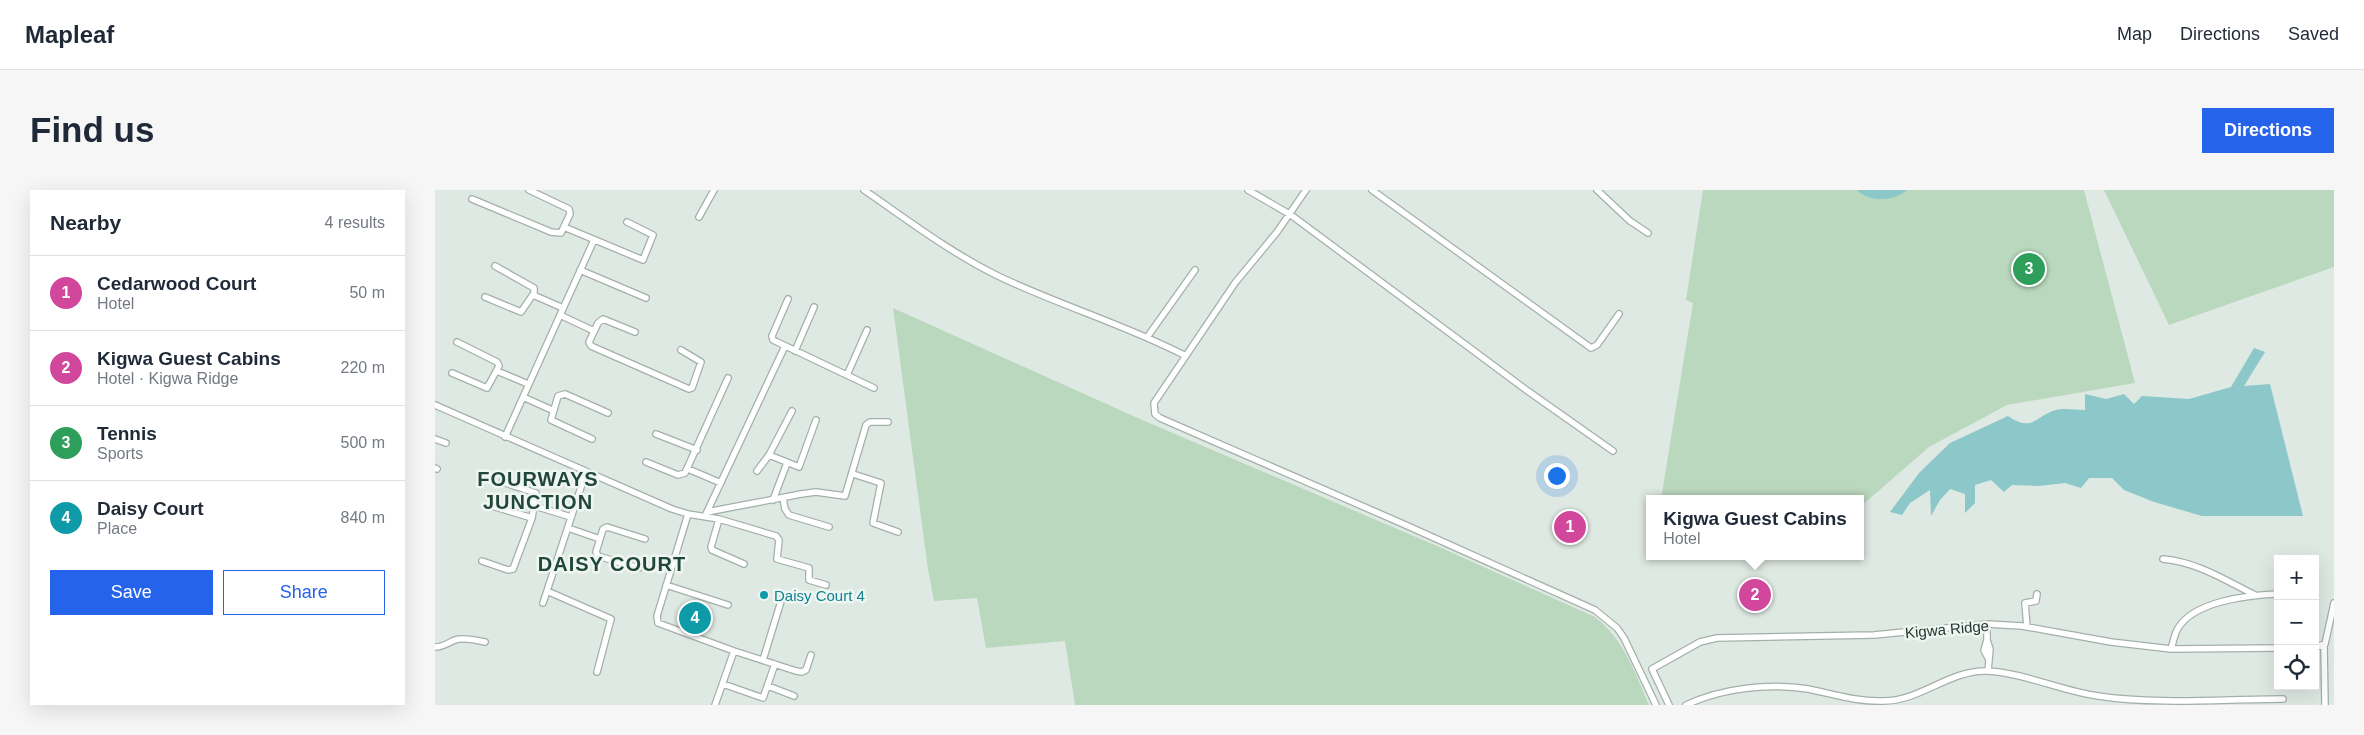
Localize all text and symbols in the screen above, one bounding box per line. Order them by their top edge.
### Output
text: Mapleaf [25,21,114,48]
text: Map [2117,24,2152,44]
text: Directions [2180,24,2260,44]
text: Saved [2288,24,2339,44]
button: Directions [2202,108,2334,153]
text: Find us [30,110,154,149]
text: Nearby [50,211,121,234]
text: 4 results [325,214,385,231]
pin: 3 [2013,250,2045,288]
text: Cedarwood Court [97,273,256,294]
text: 1 [62,284,70,301]
text: 50 m [349,284,385,301]
text: Hotel [97,295,134,312]
text: Kigwa Guest Cabins [97,348,281,369]
text: 2 [62,359,70,376]
text: 220 m [341,359,385,376]
text: Hotel · Kigwa Ridge [97,370,238,387]
text: Tennis [97,423,157,444]
text: 3 [62,434,70,451]
text: 500 m [341,434,385,451]
text: Sports [97,445,143,462]
your location [1544,463,1570,489]
district label: FOURWAYS JUNCTION [477,468,599,513]
popup [1646,495,1864,560]
text: Daisy Court [97,498,204,519]
pin: 1 [1554,508,1586,546]
text: Kigwa Guest Cabins [1663,508,1847,529]
text: 4 [62,509,70,526]
text: 840 m [341,509,385,526]
text: Place [97,520,137,537]
text: Hotel [1663,530,1701,547]
district label: DAISY COURT [538,553,686,575]
map controls [2274,555,2319,690]
button: + [2274,555,2319,600]
button: Save [50,570,213,615]
button: Share [223,570,385,615]
pin: 2 [1739,576,1771,614]
place label: Daisy Court 4 [774,587,865,604]
marker: Daisy Court 4 [758,589,770,601]
pin: 4 [679,599,711,637]
button: − [2274,600,2319,645]
street label: Kigwa Ridge [1904,617,1990,641]
button: locate [2274,645,2319,690]

